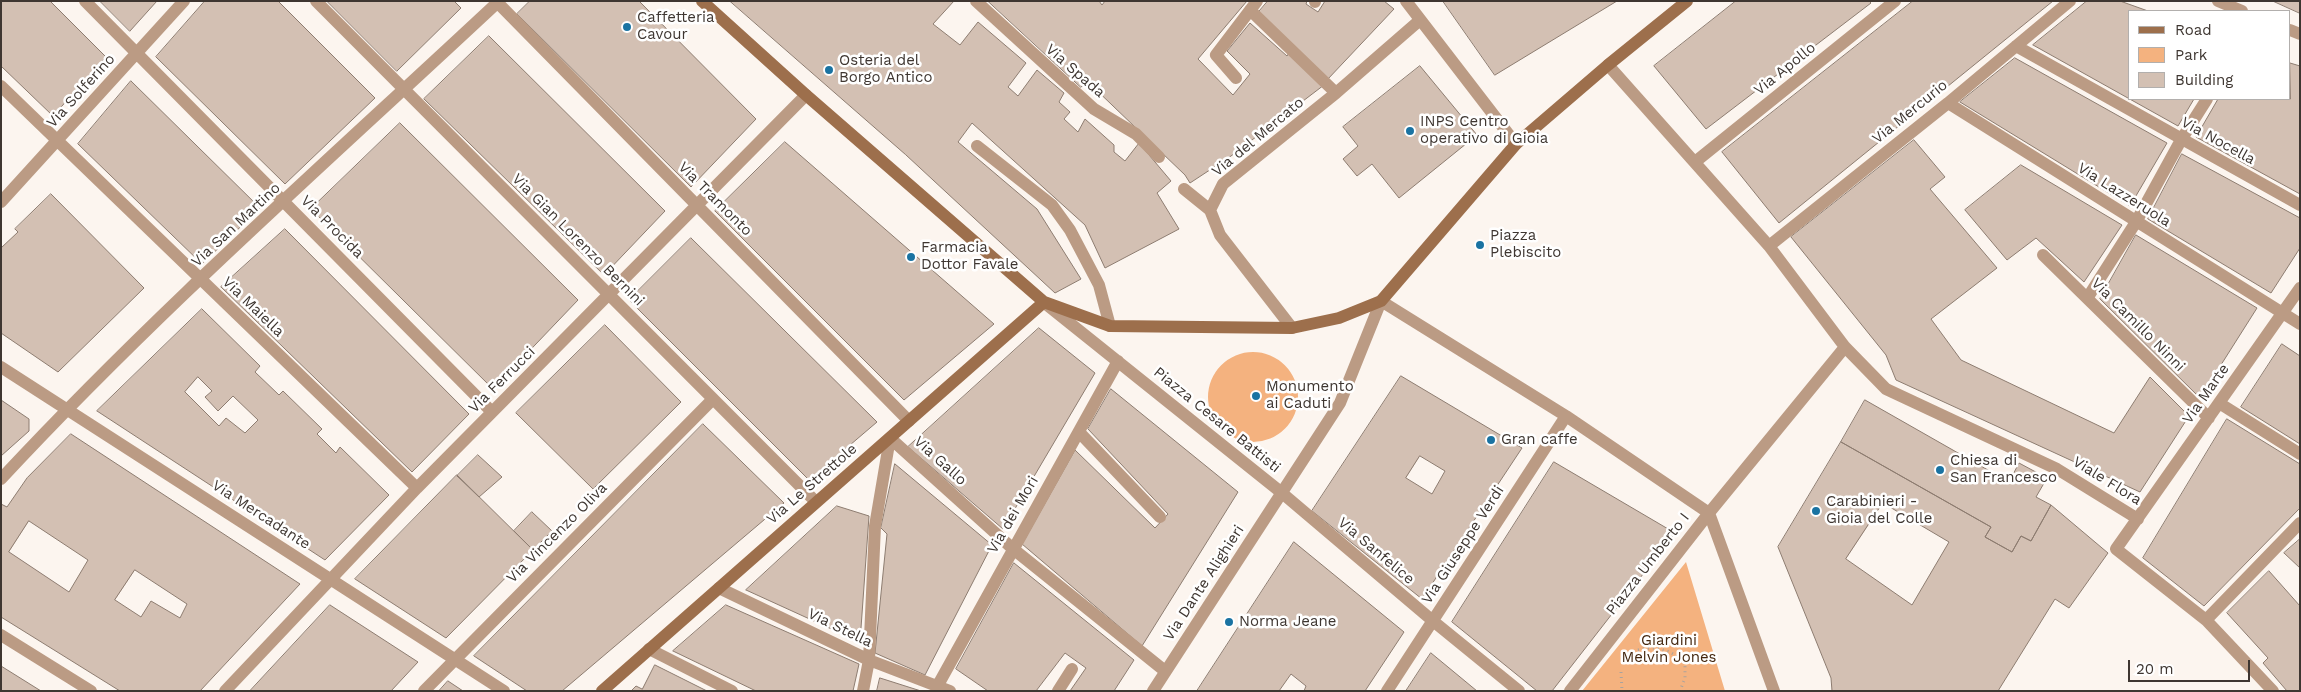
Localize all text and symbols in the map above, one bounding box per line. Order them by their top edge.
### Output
place label: Caffetteria Cavour [637,9,715,44]
legend [2128,10,2291,100]
marker: Caffetteria Cavour [621,21,633,33]
text: Road [2175,21,2212,39]
street label: Via Apollo [1751,39,1819,99]
street label: Via Spada [1042,40,1108,102]
text: Park [2175,46,2207,64]
street label: Via Solferino [43,50,119,132]
place label: Osteria del Borgo Antico [839,52,932,87]
marker: Osteria del Borgo Antico [823,64,835,76]
text: Building [2175,71,2233,89]
street label: Via Mercurio [1869,76,1951,148]
street label: Via del Mercato [1208,93,1308,181]
place label: INPS Centro operativo di Gioia [1420,113,1548,148]
street label: Via Nocella [2178,113,2258,169]
marker: INPS Centro operativo di Gioia [1404,125,1416,137]
street label: Via Tramonto [674,158,756,240]
street label: Via Lazzeruola [2074,159,2174,231]
street label: Via Gian Lorenzo Bernini [508,170,648,310]
street label: Via San Martino [188,179,284,271]
street label: Via Procida [297,192,367,262]
place label: Piazza Plebiscito [1490,227,1561,262]
place label: Farmacia Dottor Favale [921,239,1018,274]
marker: Piazza Plebiscito [1474,239,1486,251]
marker: Farmacia Dottor Favale [905,251,917,263]
street label: Via Maiella [218,273,288,341]
street label: Via Camillo Ninni [2087,274,2189,376]
street label: Via Ferrucci [465,343,539,417]
street label: Via Marte [2179,361,2233,427]
street label: Piazza Cesare Battisti [1150,363,1284,477]
place label: Monumento ai Caduti [1266,378,1354,413]
marker: Monumento ai Caduti [1250,390,1262,402]
place label: Gran caffe [1501,431,1578,449]
street label: Via Gallo [910,433,970,489]
marker: Gran caffe [1485,434,1497,446]
street label: Via Le Strettole [763,440,861,528]
place label: Chiesa di San Francesco [1950,452,2057,487]
street label: Viale Flora [2069,453,2145,509]
marker: Chiesa di San Francesco [1934,464,1946,476]
street label: Via dei Mori [984,473,1042,557]
street label: Via Mercadante [209,477,313,553]
street label: Via Vincenzo Oliva [503,479,611,587]
street label: Via Giuseppe Verdi [1418,482,1508,608]
place label: Carabinieri - Gioia del Colle [1826,493,1932,528]
marker: Carabinieri - Gioia del Colle [1810,505,1822,517]
street label: Piazza Umberto I [1603,509,1693,619]
street label: Via Sanfelice [1334,514,1418,588]
street label: Via Dante Alighieri [1160,522,1248,644]
street label: Via Stella [805,605,875,651]
place label: Norma Jeane [1239,613,1336,631]
marker: Norma Jeane [1223,616,1235,628]
park label: Giardini Melvin Jones [1621,632,1717,667]
scale bar [2131,650,2254,682]
text: 20 m [2136,660,2174,678]

